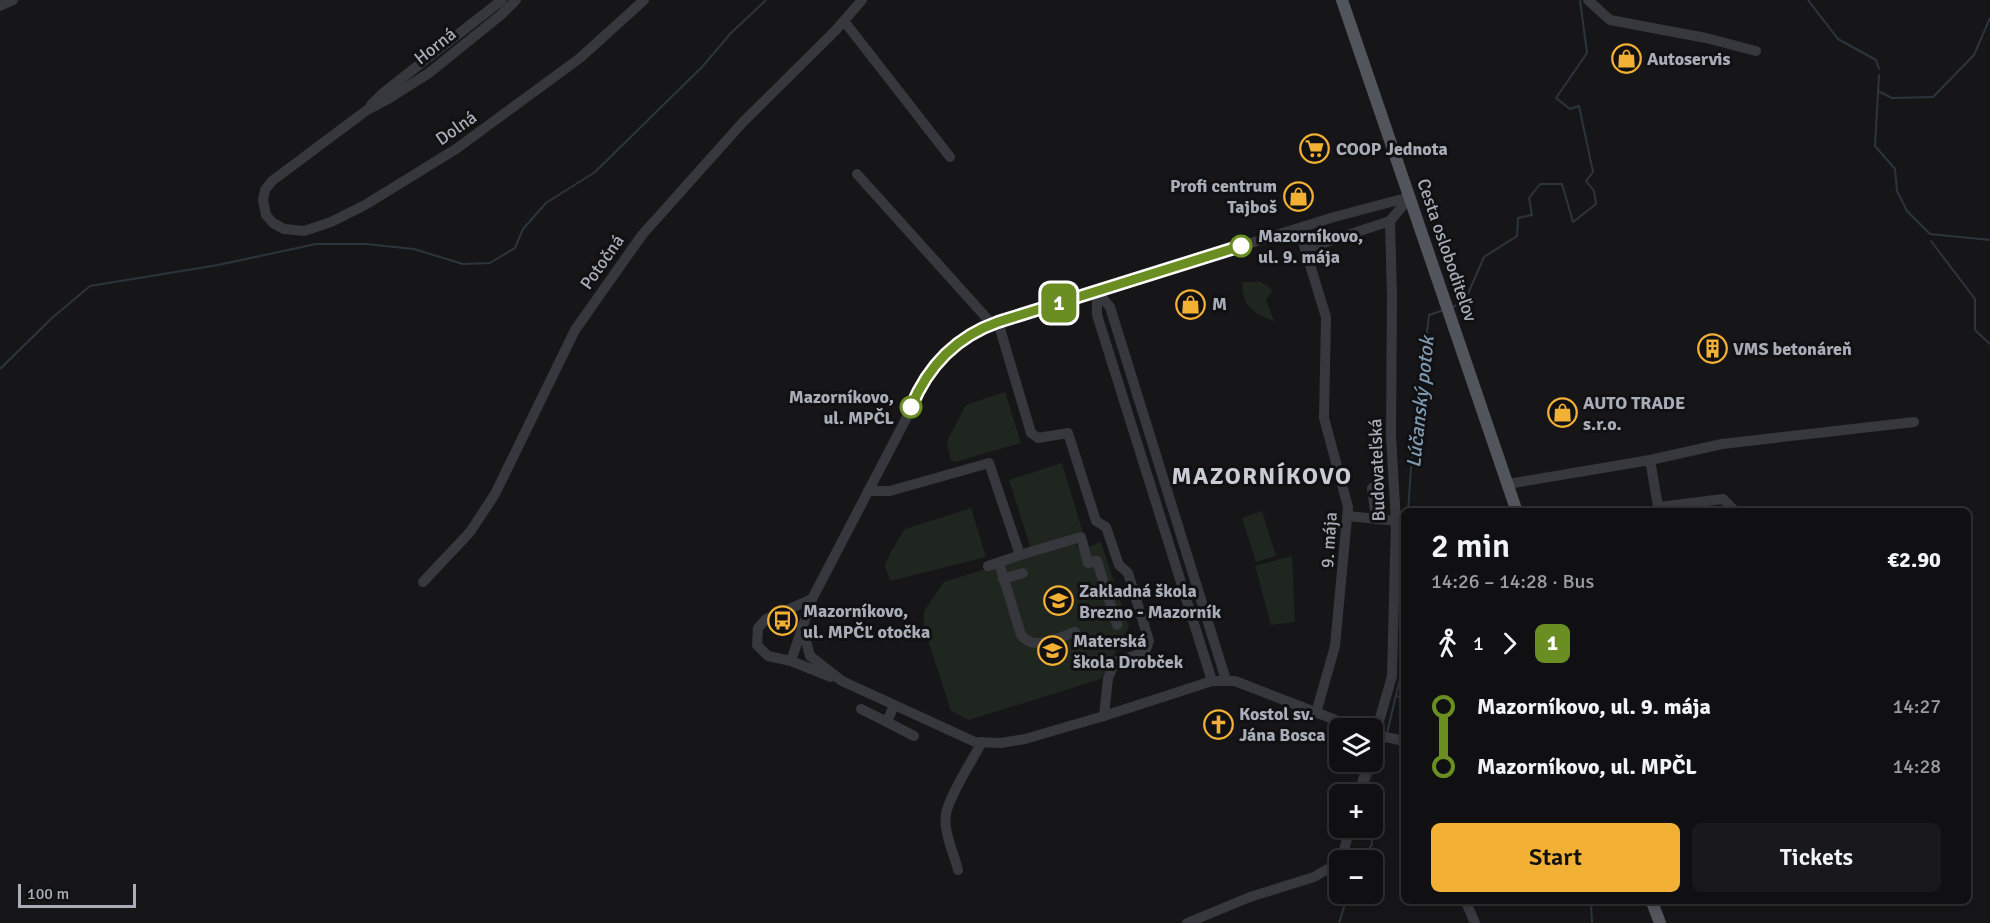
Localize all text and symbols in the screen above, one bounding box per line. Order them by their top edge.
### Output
street label: Horná [410,23,460,69]
shop icon: Autoservis [1610,43,1642,75]
place label: Autoservis [1647,48,1730,70]
street label: Dolná [431,106,481,150]
supermarket icon: COOP Jednota [1299,133,1331,165]
place label: COOP Jednota [1336,138,1448,160]
place label: Profi centrum Tajboš [1170,175,1277,218]
street label: Cesta osloboditeľov [1412,176,1482,325]
shop icon: Profi centrum Tajboš [1282,180,1314,212]
place label: Mazorníkovo, ul. 9. mája [1258,225,1363,268]
street label: Potočná [575,230,629,294]
marker: Mazorníkovo, ul. 9. mája [1230,235,1252,257]
line badge: 1 [1040,284,1078,322]
shop icon: M [1175,288,1207,320]
text: 1 [1053,290,1065,316]
place label: M [1212,293,1227,315]
water label: Lúčanský potok [1401,333,1440,469]
building icon: VMS betonáreň [1696,333,1728,365]
place label: VMS betonáreň [1733,338,1852,360]
place label: Mazorníkovo, ul. MPČL [789,386,895,429]
place label: AUTO TRADE s.r.o. [1583,392,1685,435]
marker: Mazorníkovo, ul. MPČL [900,396,922,418]
shop icon: AUTO TRADE s.r.o. [1546,397,1578,429]
street label: Budovateľská [1364,418,1390,522]
district label: MAZORNÍKOVO [1171,461,1353,491]
street label: 9. mája [1316,511,1342,569]
text: 2 min [1431,526,1510,567]
text: €2.90 [1887,546,1941,573]
text: 14:26 – 14:28 · Bus [1431,569,1594,594]
place label: Zakladná škola Brezno - Mazorník [1079,580,1222,623]
school or university icon: Zakladná škola Brezno - Mazorník [1042,585,1074,617]
place label: Mazorníkovo, ul. MPČĽ otočka [803,600,930,643]
bus stop icon: Mazorníkovo, ul. MPČĽ otočka [766,605,798,637]
icon: walk [1431,627,1464,660]
icon: forward [1493,627,1526,660]
place label: Materská škola Drobček [1073,630,1184,673]
text: 1 [1547,630,1558,656]
text: 1 [1473,631,1484,656]
school or university icon: Materská škola Drobček [1036,635,1068,667]
text: Mazorníkovo, ul. 9. mája [1477,693,1711,720]
text: 14:27 [1892,694,1941,719]
place label: Kostol sv. Jána Bosca [1239,703,1326,746]
church icon: Kostol sv. Jána Bosca [1202,708,1234,740]
map controls [1329,718,1383,904]
button: layers [1329,718,1383,772]
text: Mazorníkovo, ul. MPČL [1477,753,1697,780]
text: 14:28 [1892,754,1941,779]
button: + [1329,784,1383,838]
button: Start [1431,823,1680,892]
button: Tickets [1692,823,1941,892]
button: − [1329,850,1383,904]
scale bar [18,881,136,908]
text: 100 m [27,884,69,904]

